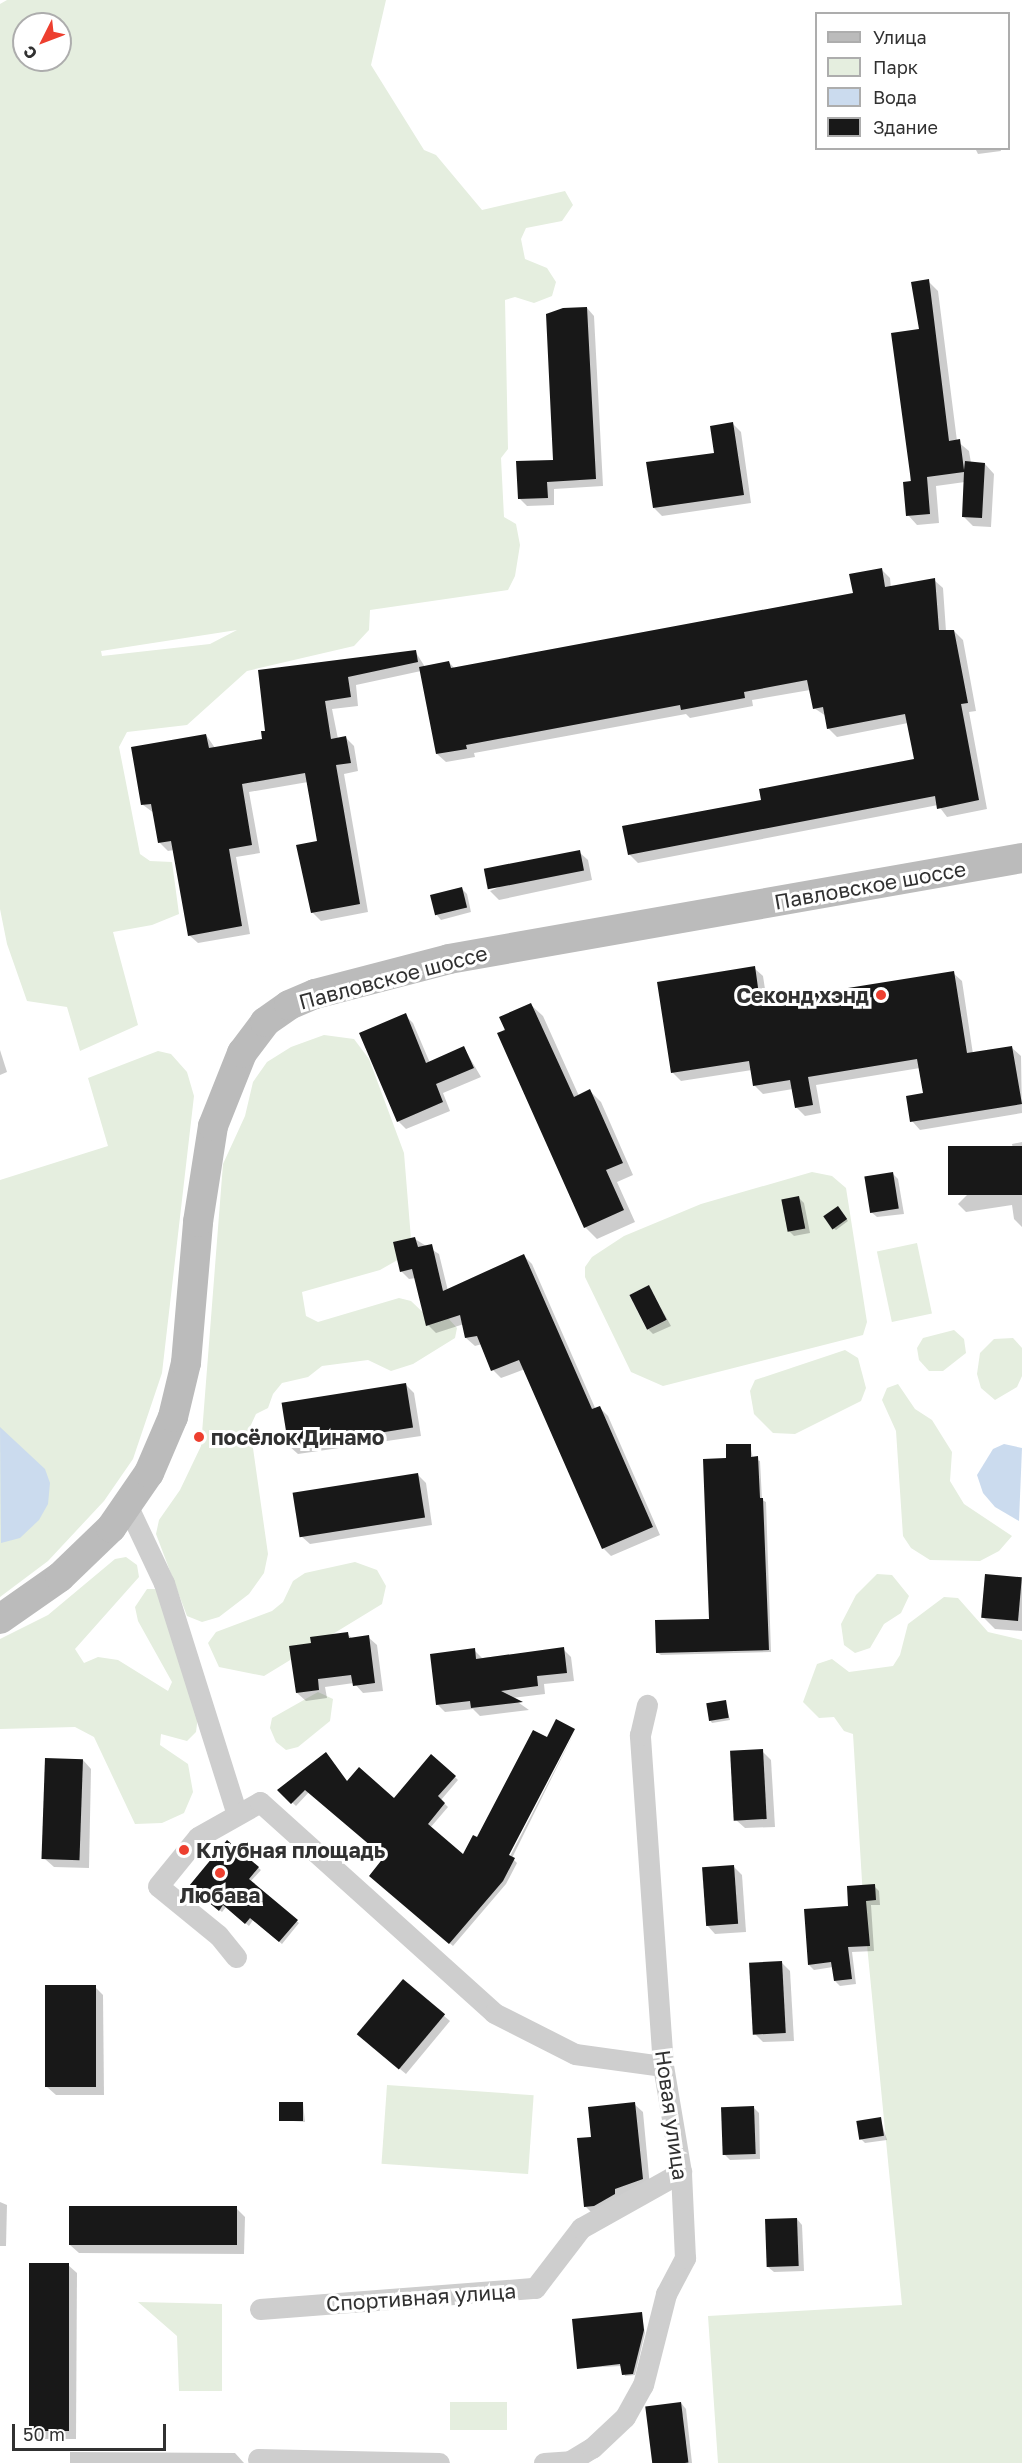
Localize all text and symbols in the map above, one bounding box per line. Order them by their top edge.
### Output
north arrow [12,12,72,72]
legend [815,12,1010,150]
text: Улица [873,26,927,48]
text: С [19,42,41,64]
text: Парк [873,56,918,78]
text: Вода [873,86,917,108]
text: Здание [873,116,938,138]
street label: Павловское шоссе [772,856,968,914]
street label: Павловское шоссе [296,940,490,1014]
place label: Секонд хэнд [736,982,869,1008]
marker: Секонд хэнд [874,988,888,1002]
place label: посёлок Динамо [211,1424,384,1450]
marker: посёлок Динамо [192,1430,206,1444]
place label: Клубная площадь [196,1837,385,1863]
marker: Клубная площадь [177,1843,191,1857]
marker: Любава [213,1866,227,1880]
place label: Любава [179,1882,261,1908]
street label: Новая улица [650,2048,694,2182]
street label: Спортивная улица [325,2278,517,2316]
scale bar [15,2412,170,2450]
text: 50 m [23,2423,65,2445]

